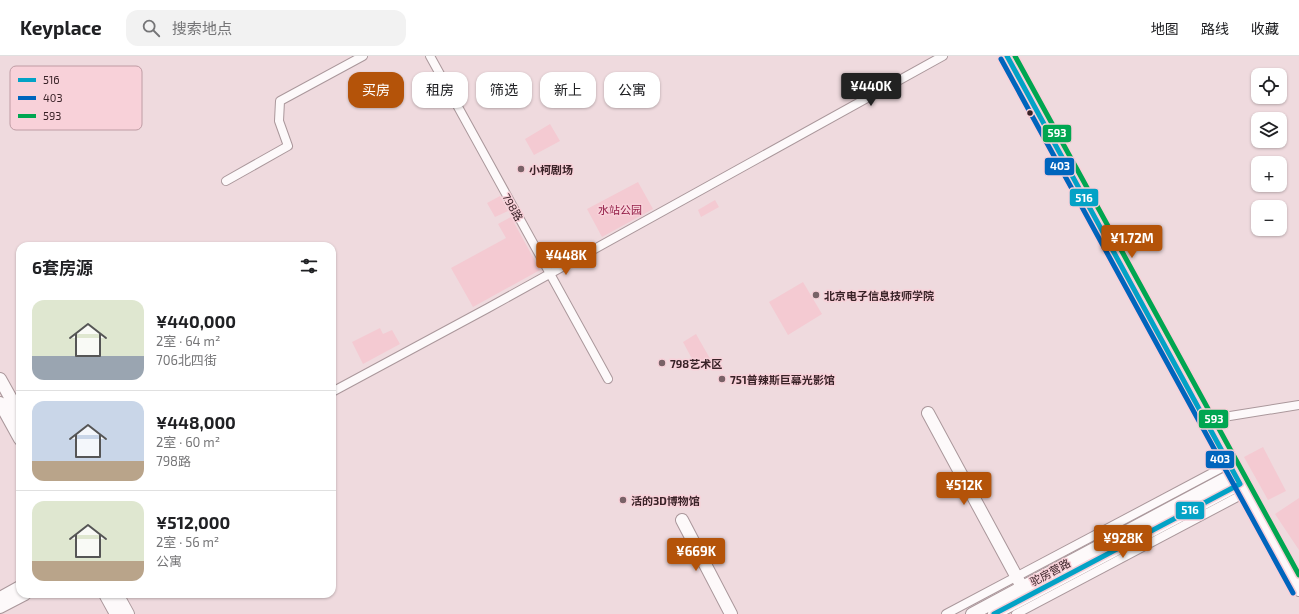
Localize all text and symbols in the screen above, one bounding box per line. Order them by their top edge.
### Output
search box [126,10,406,46]
text: Keyplace [20,16,102,39]
icon: search [140,17,162,39]
text: 搜索地点 [172,19,232,37]
text: 地图 [1151,20,1179,37]
text: 路线 [1201,20,1229,37]
text: 收藏 [1251,20,1279,37]
legend [10,66,142,130]
map controls [1251,68,1287,236]
button: locate [1251,68,1287,104]
chip: 买房 [348,72,404,108]
chip: 租房 [412,72,468,108]
chip: 筛选 [476,72,532,108]
chip: 新上 [540,72,596,108]
chip: 公寓 [604,72,660,108]
text: 516 [43,73,60,86]
pin: ¥440K [843,73,899,107]
text: ¥440K [850,78,892,94]
text: 403 [43,91,63,104]
unlabelled marker [1025,108,1035,118]
text: 593 [43,109,61,122]
button: layers [1251,112,1287,148]
line badge: 593 [1042,124,1072,143]
text: 593 [1048,126,1066,139]
button: + [1251,156,1287,192]
line badge: 403 [1044,157,1075,176]
text: 403 [1050,159,1070,172]
place label: 小柯剧场 [529,163,573,176]
marker: 小柯剧场 [516,164,526,174]
line badge: 516 [1069,188,1099,207]
street label: 798路 [500,191,526,223]
text: 516 [1075,191,1093,204]
button: − [1251,200,1287,236]
park label: 水站公园 [598,203,642,216]
pin: ¥1.72M [1099,225,1165,259]
text: ¥1.72M [1110,230,1154,246]
pin: ¥448K [538,242,594,276]
text: ¥448K [545,247,587,263]
icon: filters [298,255,320,277]
text: 6套房源 [32,257,93,277]
place label: 北京电子信息技师学院 [824,289,934,302]
marker: 北京电子信息技师学院 [811,290,821,300]
text: ¥440,000 [156,311,236,331]
icon: home [64,316,112,364]
text: 2室 · 64 m² [156,333,220,349]
text: 706北四街 [156,352,217,368]
place label: 798艺术区 [670,357,722,370]
marker: 798艺术区 [657,358,667,368]
place label: 751普辣斯巨幕光影馆 [730,373,835,386]
marker: 751普辣斯巨幕光影馆 [717,374,727,384]
line badge: 593 [1198,409,1229,429]
text: ¥448,000 [156,412,236,432]
text: 593 [1205,412,1223,425]
icon: home [64,417,112,465]
text: 2室 · 60 m² [156,434,220,450]
line badge: 403 [1205,450,1235,469]
text: 403 [1210,452,1230,465]
text: 798路 [156,453,191,469]
pin: ¥512K [936,472,992,506]
text: ¥512K [945,477,983,493]
place label: 活的3D博物馆 [631,494,700,507]
marker: 活的3D博物馆 [618,495,628,505]
line badge: 516 [1175,501,1205,520]
text: 516 [1181,503,1199,516]
text: ¥512,000 [156,512,230,532]
icon: home [64,517,112,565]
pin: ¥928K [1095,525,1151,559]
text: ¥928K [1103,530,1143,546]
text: 2室 · 56 m² [156,534,219,550]
pin: ¥669K [668,538,724,572]
text: ¥669K [676,543,716,559]
text: 公寓 [156,553,182,569]
street label: 驼房营路 [1028,556,1072,588]

